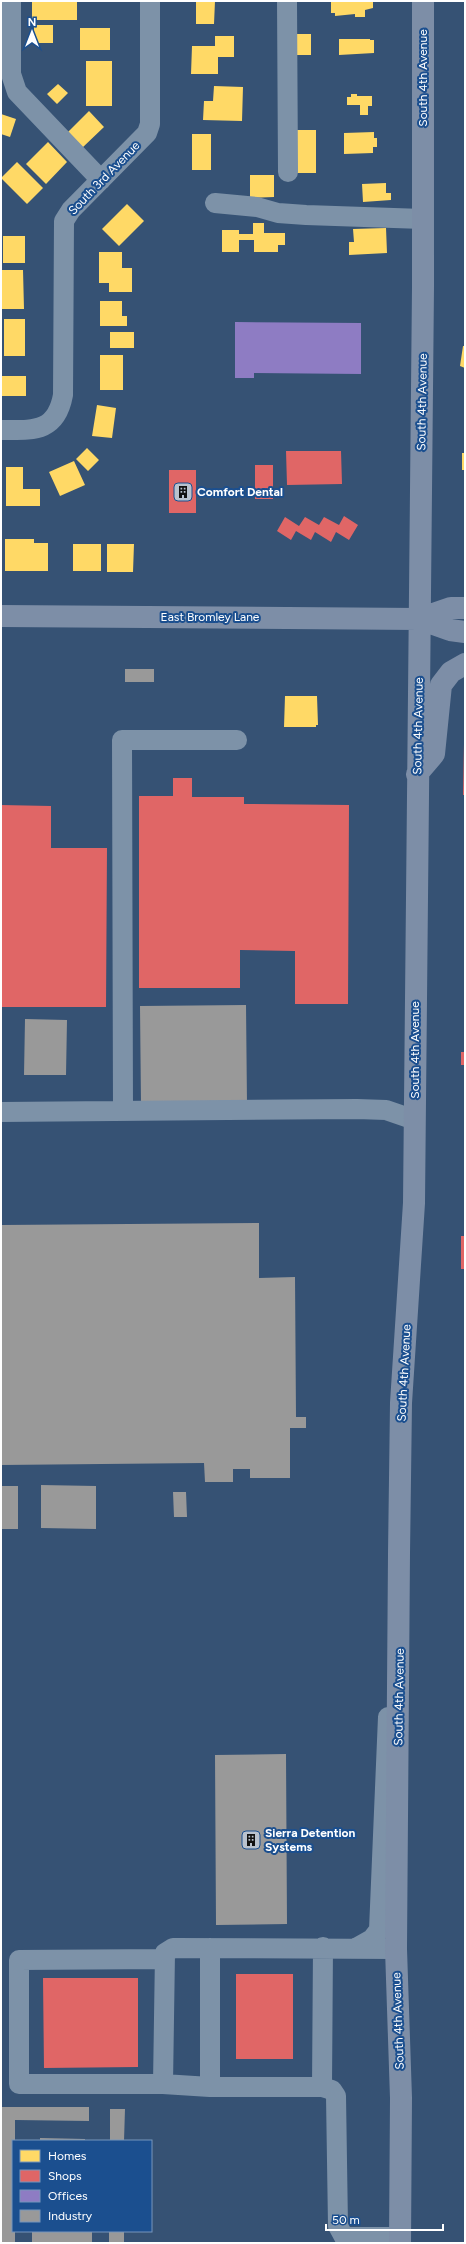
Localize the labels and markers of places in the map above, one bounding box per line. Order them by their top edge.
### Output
building icon: Comfort Dental [172,481,194,503]
place label: Comfort Dental [197,485,283,499]
place label: Sierra Detention Systems [265,1826,356,1854]
building icon: Sierra Detention Systems [240,1829,262,1851]

